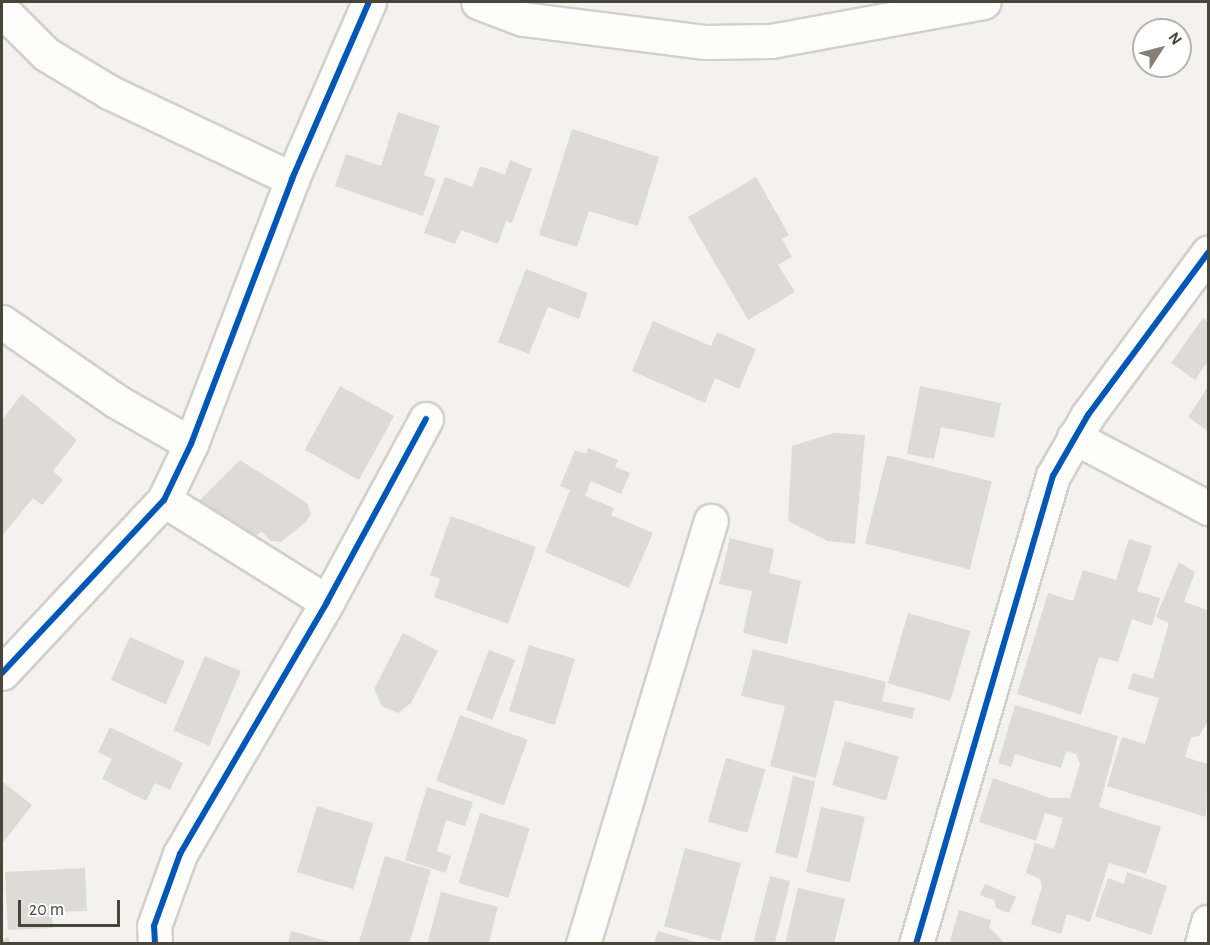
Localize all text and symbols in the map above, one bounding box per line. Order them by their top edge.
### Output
north arrow [1132,18,1192,78]
text: N [1165,29,1185,48]
scale bar [21,888,123,926]
text: 20 m [29,901,64,919]

